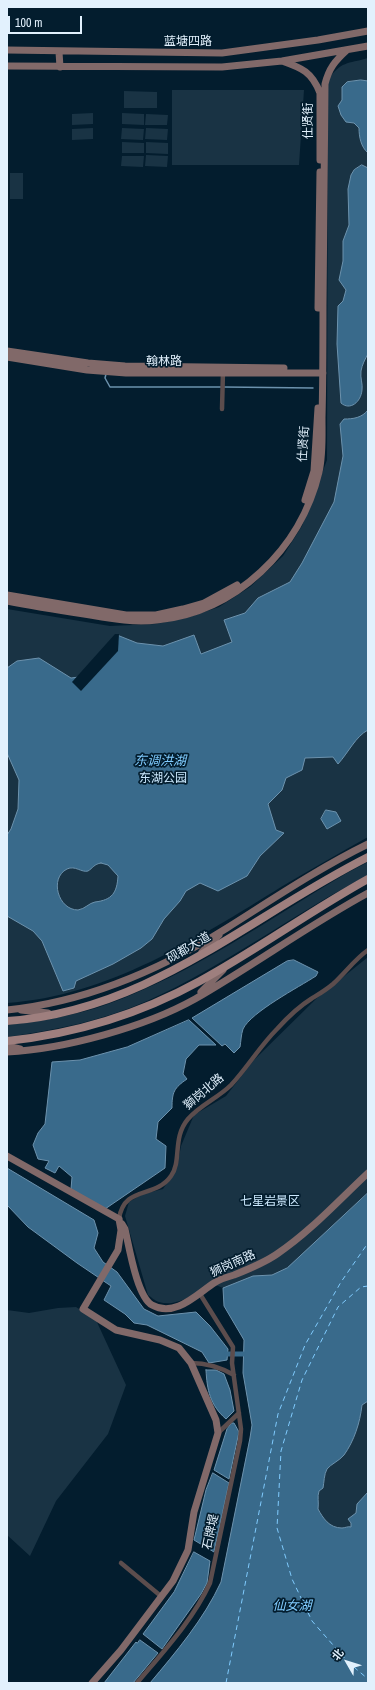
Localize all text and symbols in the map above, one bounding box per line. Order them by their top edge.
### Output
scale bar [10,8,84,34]
text: 100 m [15,15,42,31]
street label: 蓝塘四路 [164,35,212,49]
street label: 仕贤街 [302,103,316,139]
street label: 翰林路 [146,355,182,369]
street label: 仕贤街 [296,426,312,462]
water label: 东调洪湖 [134,754,186,770]
park label: 东湖公园 [139,772,187,786]
street label: 砚都大道 [165,930,213,966]
street label: 獅岗北路 [181,1071,227,1113]
park label: 七星岩景区 [240,1195,300,1209]
street label: 狮岗南路 [208,1248,258,1280]
street label: 石牌堤 [200,1513,222,1551]
water label: 仙女湖 [273,1599,311,1615]
north arrow [327,1642,367,1682]
text: 北 [329,1646,347,1663]

